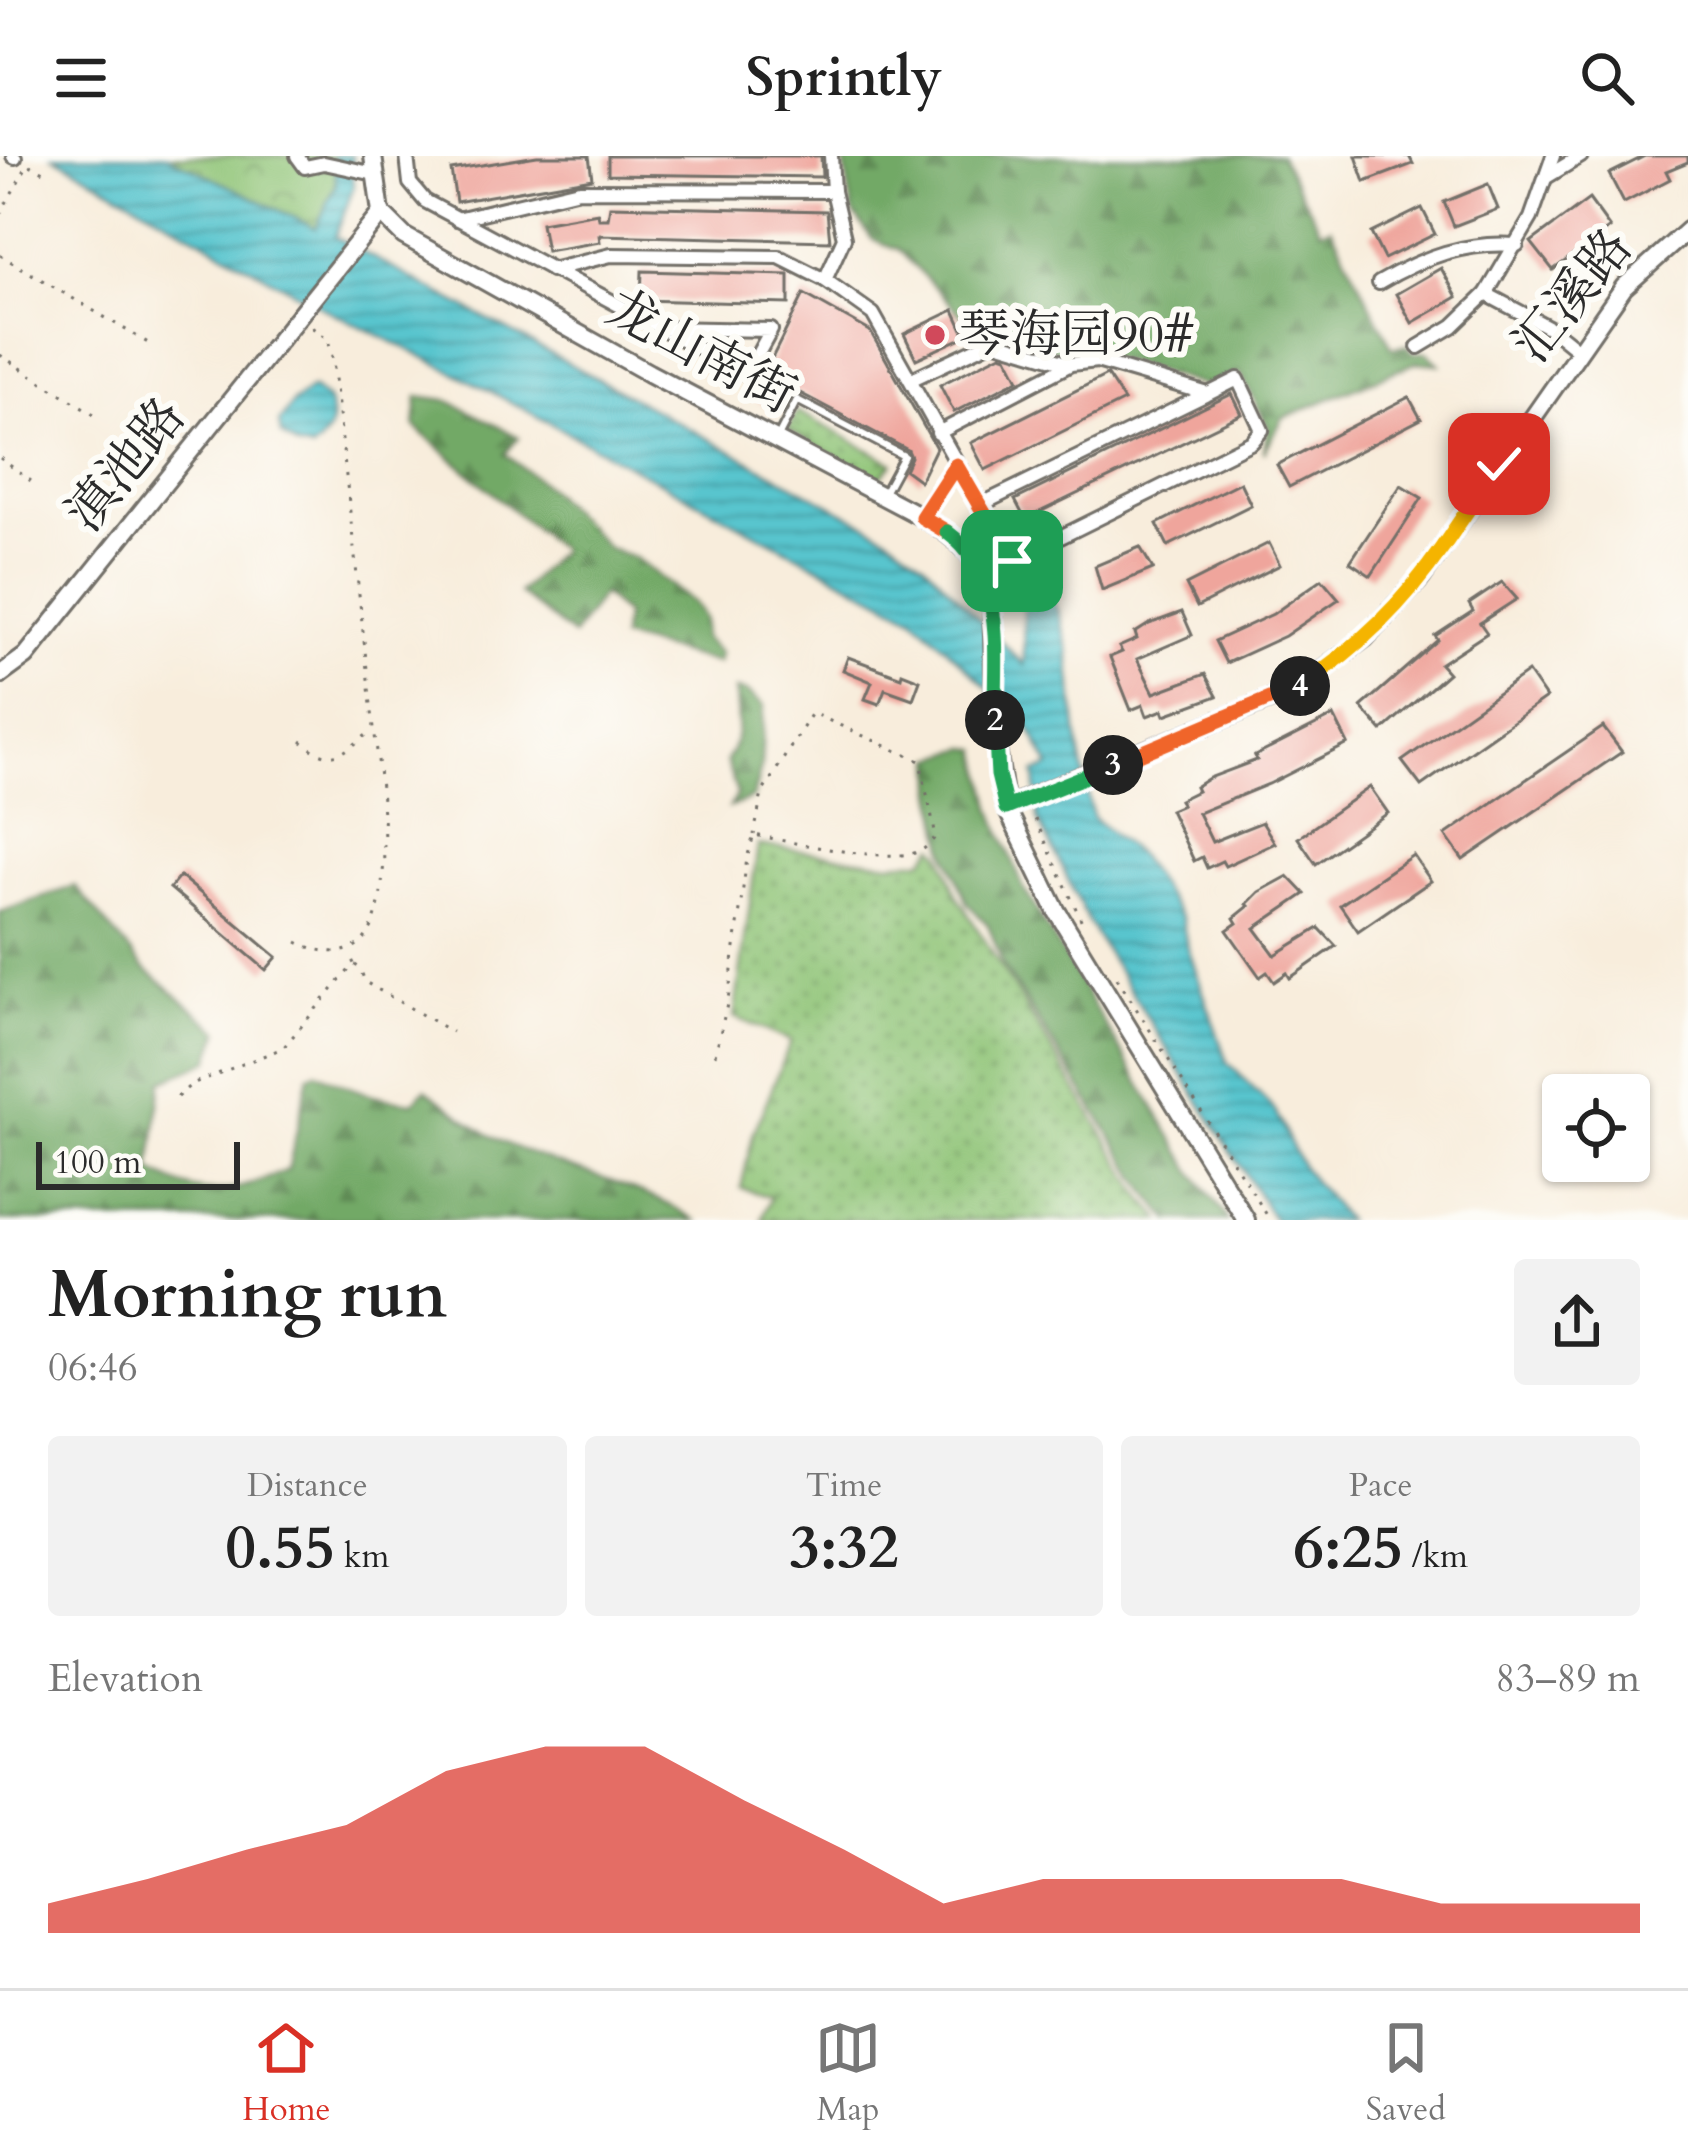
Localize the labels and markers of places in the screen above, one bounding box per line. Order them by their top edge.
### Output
place label: 琴海园90# [959,300,1194,370]
marker: 琴海园90# [922,322,948,348]
pin [1448,413,1550,515]
pin [961,510,1063,612]
pin: 4 [1270,656,1330,716]
pin: 2 [965,690,1025,750]
pin: 3 [1083,735,1143,795]

